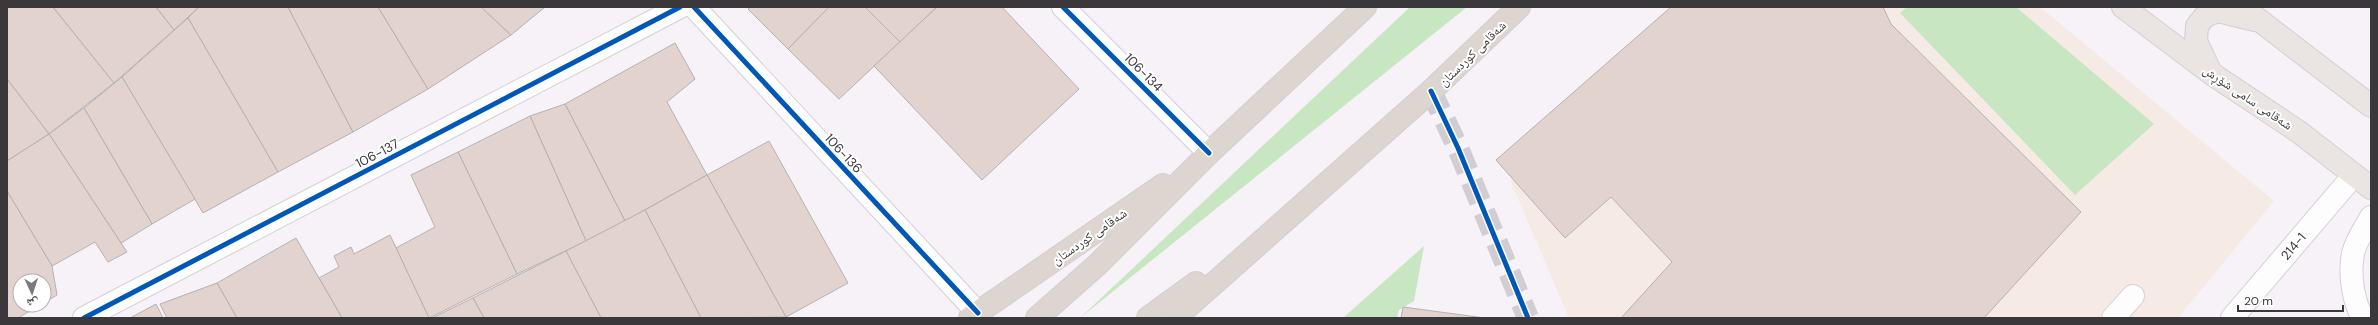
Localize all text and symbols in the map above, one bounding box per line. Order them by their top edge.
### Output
street label: شەقامی کوردستان [1435,17,1510,90]
street label: 106-134 [1121,49,1167,95]
street label: شەقامی سامی شۆڕش [2199,61,2296,135]
street label: 106-136 [821,130,866,177]
street label: 106-137 [353,135,402,172]
street label: شەقامی کوردستان [1049,204,1130,268]
street label: 214-1 [2277,229,2310,263]
north arrow [12,273,52,313]
scale bar [2238,287,2343,313]
text: 20 m [2244,293,2273,309]
text: ش [26,295,39,310]

